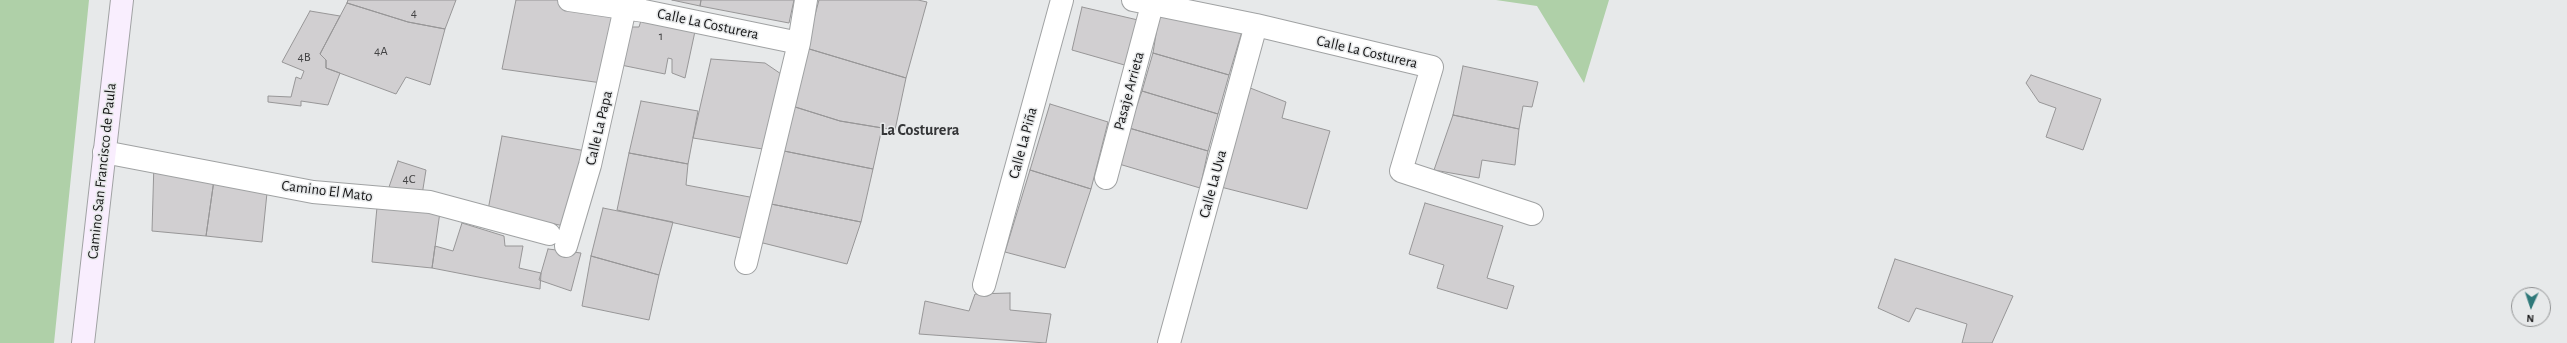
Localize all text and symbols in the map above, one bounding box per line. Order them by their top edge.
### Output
street label: Calle La Costurera [656,4,760,44]
house number: 4 [411,5,417,21]
house number: 1 [659,28,663,44]
street label: Calle La Costurera [1315,32,1419,72]
house number: 4A [374,43,388,59]
house number: 4B [297,49,311,65]
street label: Pasaje Arrieta [1110,50,1148,132]
street label: Camino San Francisco de Paula [84,82,120,260]
street label: Calle La Papa [582,89,616,167]
street label: Calle La Piña [1005,105,1041,181]
district label: La Costurera [881,120,959,140]
street label: Calle La Uva [1195,148,1231,220]
house number: 4C [402,171,416,187]
street label: Camino El Mato [280,176,374,206]
north arrow [2511,287,2551,327]
text: N [2526,313,2535,324]

